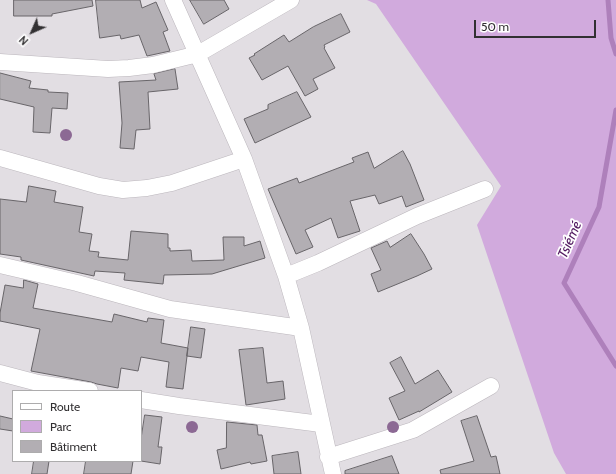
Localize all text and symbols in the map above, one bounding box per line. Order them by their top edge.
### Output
north arrow [12,12,52,52]
scale bar [476,12,598,38]
text: 50 m [481,19,509,34]
text: N [16,33,31,48]
water label: Tsiémé [554,219,586,261]
legend [12,390,142,462]
text: Route [50,399,80,414]
text: Parc [50,419,72,434]
text: Bâtiment [50,439,97,454]

